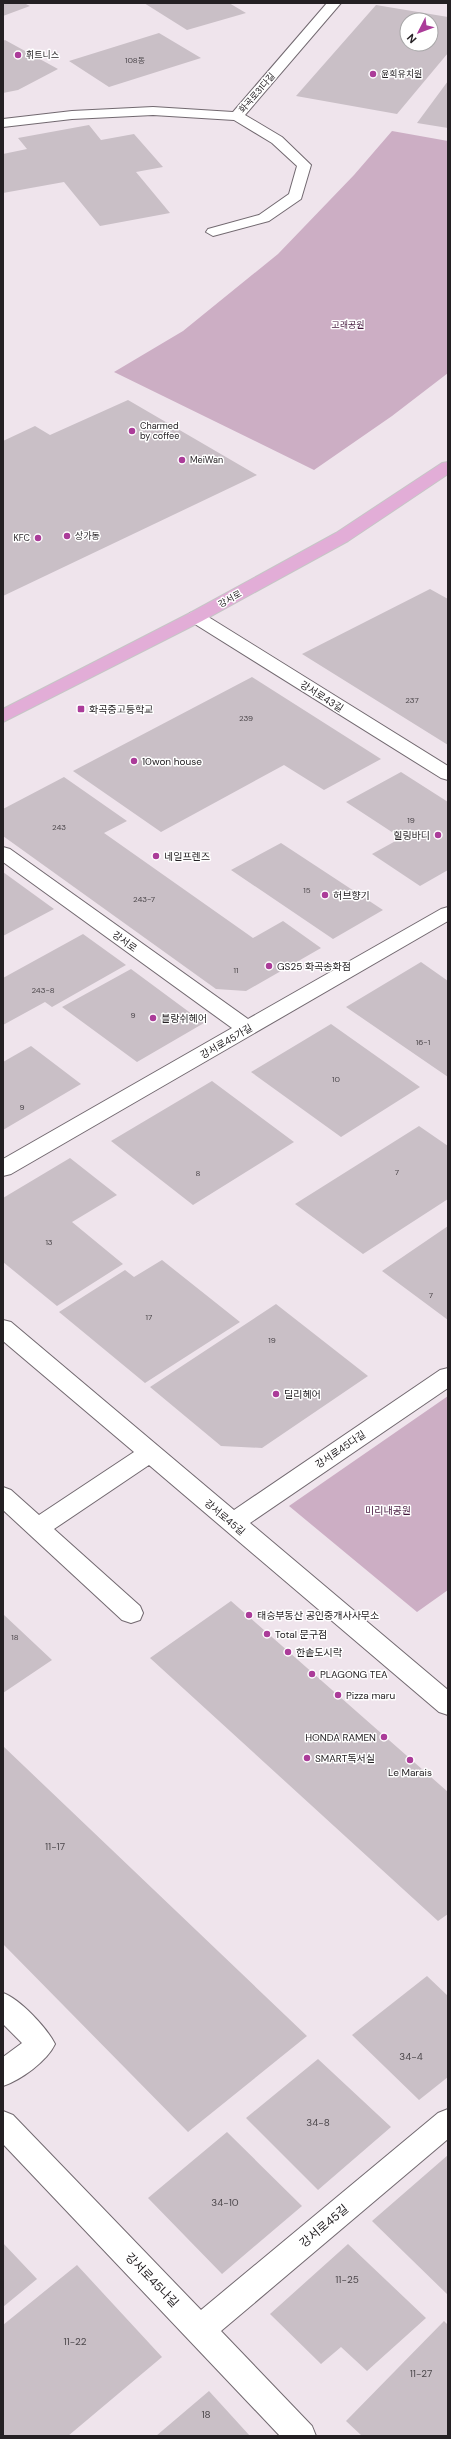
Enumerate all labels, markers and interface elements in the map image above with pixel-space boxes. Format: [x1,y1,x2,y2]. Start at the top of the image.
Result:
north arrow [399,12,439,52]
text: N [404,31,419,46]
place label: 휘트니스 [26,49,59,61]
marker: 휘트니스 [13,50,23,60]
house number: 108동 [125,55,145,65]
place label: 윤희유치원 [381,68,422,80]
marker: 윤희유치원 [368,69,378,79]
street label: 화곡로31다길 [236,70,278,116]
park label: 고래공원 [331,319,365,331]
place label: Charmed by coffee [140,420,179,442]
marker: Charmed by coffee [127,426,137,436]
place label: MeiWan [190,454,223,466]
marker: MeiWan [177,455,187,465]
place label: 상가동 [75,530,100,542]
marker: 상가동 [62,531,72,541]
place label: KFC [13,532,31,544]
marker: KFC [33,533,43,543]
street label: 강서로 [216,588,244,610]
street label: 강서로43길 [298,678,346,715]
house number: 237 [405,695,419,705]
place label: 화곡중고등학교 [89,703,153,716]
marker: 화곡중고등학교 [76,704,86,714]
house number: 239 [239,713,253,723]
place label: 10won house [142,755,202,768]
marker: 10won house [129,756,139,766]
house number: 19 [407,815,415,825]
house number: 243 [52,822,66,832]
place label: 힐링바디 [393,829,430,842]
marker: 힐링바디 [433,830,443,840]
place label: 네일프렌즈 [164,850,210,863]
marker: 네일프렌즈 [151,851,161,861]
house number: 15 [303,885,311,895]
place label: 허브향기 [333,889,370,902]
marker: 허브향기 [320,890,330,900]
house number: 243-7 [133,894,155,904]
street label: 강서로 [110,928,140,955]
place label: GS25 화곡송화점 [277,960,351,973]
marker: GS25 화곡송화점 [264,961,274,971]
house number: 11 [234,965,239,975]
house number: 243-8 [31,985,55,995]
house number: 9 [130,1010,136,1020]
place label: 블랑쉬헤어 [161,1012,207,1025]
marker: 블랑쉬헤어 [148,1013,158,1023]
street label: 강서로45가길 [198,1021,255,1062]
house number: 16-1 [416,1037,430,1047]
house number: 10 [332,1074,341,1084]
house number: 9 [19,1102,25,1112]
house number: 7 [395,1167,399,1177]
house number: 8 [196,1168,201,1178]
house number: 13 [45,1237,53,1247]
house number: 7 [429,1290,433,1300]
house number: 17 [146,1312,152,1322]
house number: 19 [268,1335,276,1345]
place label: 딜리헤어 [284,1388,321,1401]
marker: 딜리헤어 [271,1389,281,1399]
street label: 강서로45다길 [313,1428,368,1471]
street label: 강서로45길 [202,1497,248,1538]
park label: 미리내공원 [365,1504,411,1517]
place label: 태승부동산 공인중개사사무소 [257,1609,379,1622]
marker: 태승부동산 공인중개사사무소 [244,1610,254,1620]
place label: Total 문구점 [275,1628,327,1641]
marker: Total 문구점 [262,1629,272,1639]
house number: 18 [11,1632,19,1642]
place label: 한솥도시락 [296,1646,343,1659]
marker: 한솥도시락 [283,1647,293,1657]
place label: PLAGONG TEA [320,1668,388,1681]
marker: PLAGONG TEA [307,1669,317,1679]
place label: Pizza maru [346,1689,396,1702]
marker: Pizza maru [333,1690,343,1700]
place label: HONDA RAMEN [305,1731,376,1744]
marker: HONDA RAMEN [379,1732,389,1742]
place label: SMART독서실 [315,1752,375,1765]
marker: SMART독서실 [302,1753,312,1763]
marker: Le Marais [405,1755,415,1765]
place label: Le Marais [388,1766,432,1779]
house number: 11-17 [45,1840,65,1853]
house number: 34-4 [399,2050,423,2063]
house number: 34-8 [306,2116,330,2129]
house number: 34-10 [211,2196,239,2209]
street label: 강서로45길 [296,2201,352,2251]
street label: 강서로45나길 [122,2249,182,2311]
house number: 11-25 [335,2273,359,2286]
house number: 11-22 [63,2335,87,2348]
house number: 11-27 [410,2367,432,2380]
house number: 18 [201,2408,211,2421]

